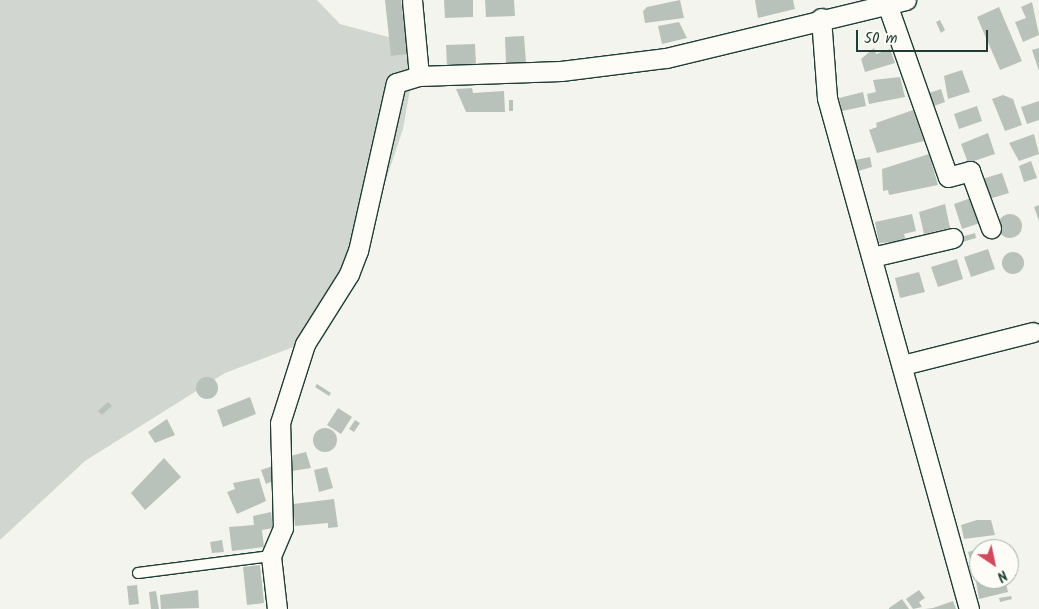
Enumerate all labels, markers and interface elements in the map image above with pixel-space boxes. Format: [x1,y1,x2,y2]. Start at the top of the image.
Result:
scale bar [859,20,992,52]
text: 50 m [864,27,898,51]
north arrow [969,539,1019,589]
text: N [992,564,1012,587]

